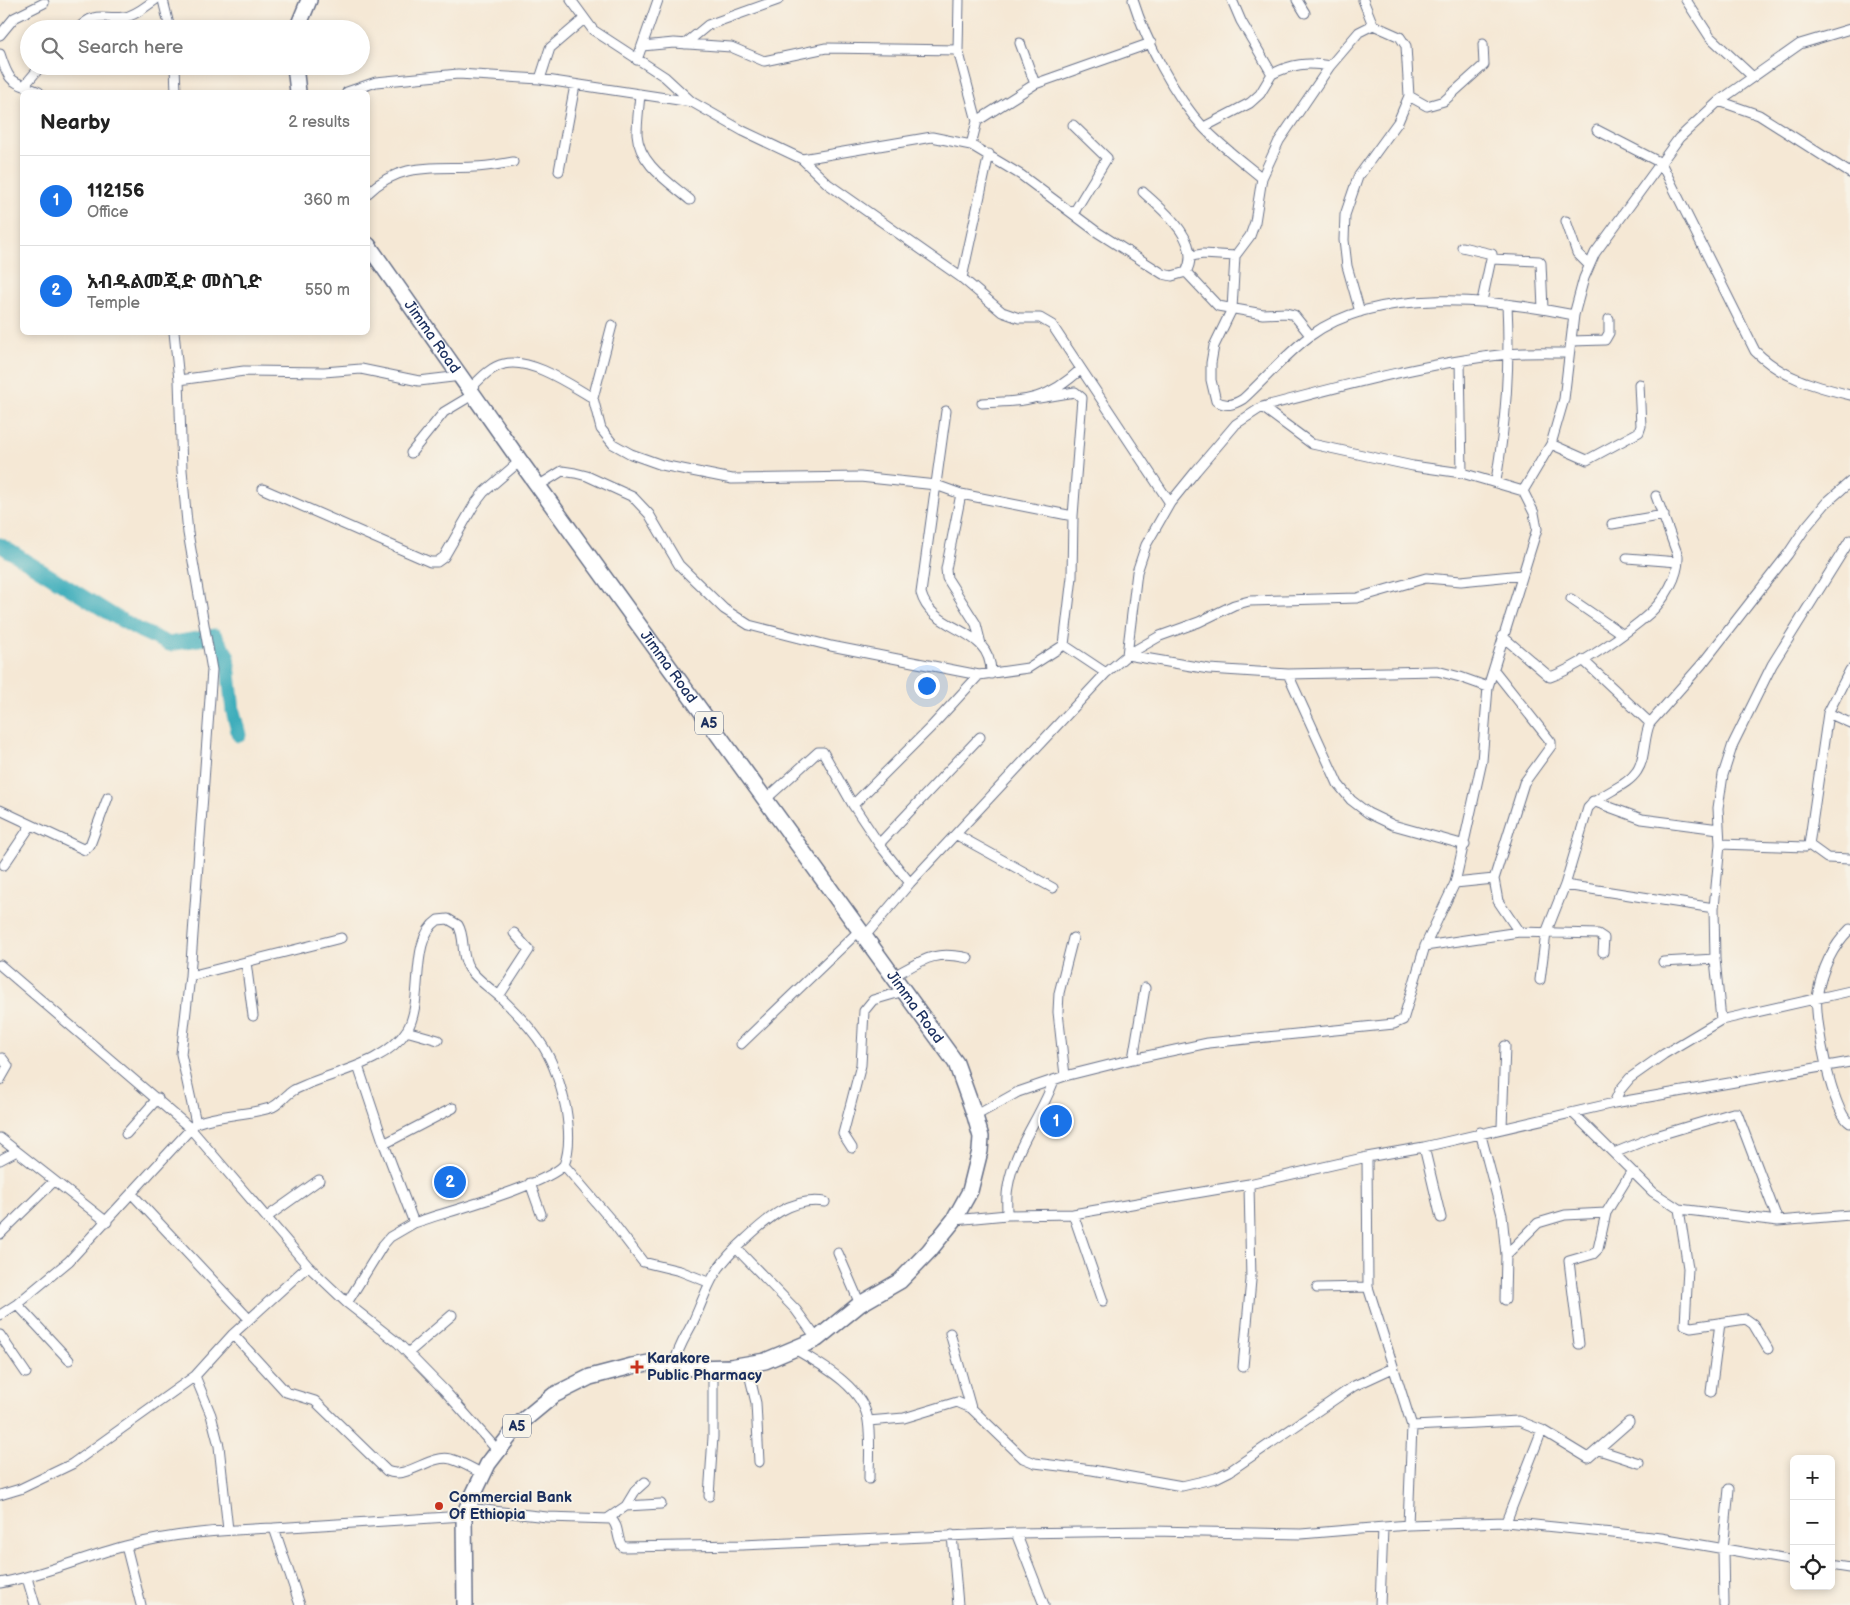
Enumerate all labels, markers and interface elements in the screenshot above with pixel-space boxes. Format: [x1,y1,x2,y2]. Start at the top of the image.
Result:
search box [20,20,370,75]
icon: search [38,34,66,62]
text: Search here [78,36,183,59]
text: Nearby [40,110,110,135]
text: 2 results [288,113,350,132]
text: 112156 [87,180,144,203]
text: 1 [53,191,59,210]
text: 360 m [303,191,350,210]
text: Office [87,203,129,222]
text: አብዱልመጂድ መስጊድ [87,271,262,294]
text: 2 [51,281,61,300]
text: 550 m [305,281,350,300]
text: Temple [87,294,140,313]
street label: Jimma Road [400,296,465,377]
street label: Jimma Road [636,626,702,707]
your location [914,673,940,699]
road number: A5 [695,711,723,734]
street label: Jimma Road [883,967,948,1047]
pin: 1 [1040,1102,1072,1140]
pin: 2 [434,1163,466,1201]
place label: Karakore Public Pharmacy [647,1349,762,1385]
marker: Karakore Public Pharmacy [631,1361,643,1373]
road number: A5 [503,1414,531,1438]
map controls [1790,1455,1835,1590]
button: + [1790,1455,1835,1500]
place label: Commercial Bank Of Ethiopia [449,1488,572,1524]
marker: Commercial Bank Of Ethiopia [433,1500,445,1512]
button: − [1790,1500,1835,1545]
button: locate [1790,1545,1835,1590]

